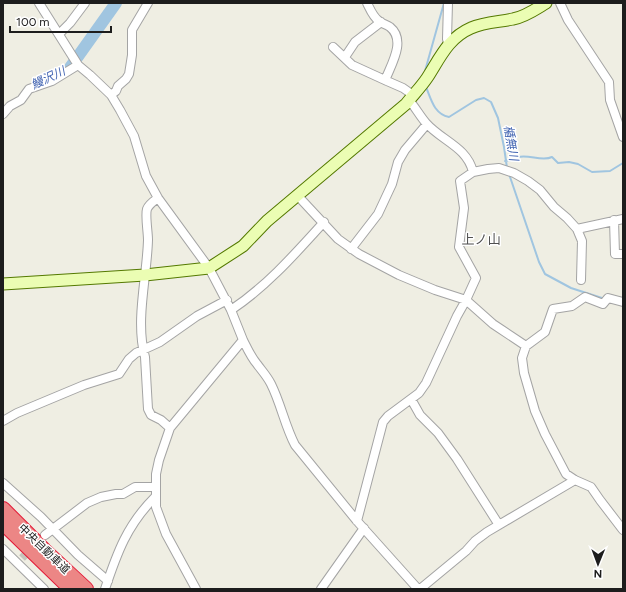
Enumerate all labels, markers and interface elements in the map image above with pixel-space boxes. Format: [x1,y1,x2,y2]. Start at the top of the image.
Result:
scale bar [10,8,111,34]
text: 100 m [16,15,50,29]
water label: 鰻沢川 [29,63,69,92]
water label: 楯無川 [501,124,521,164]
district label: 上ノ山 [461,232,501,247]
street label: 中央自動車道 [16,521,72,577]
north arrow [578,544,618,584]
text: N [593,567,602,580]

